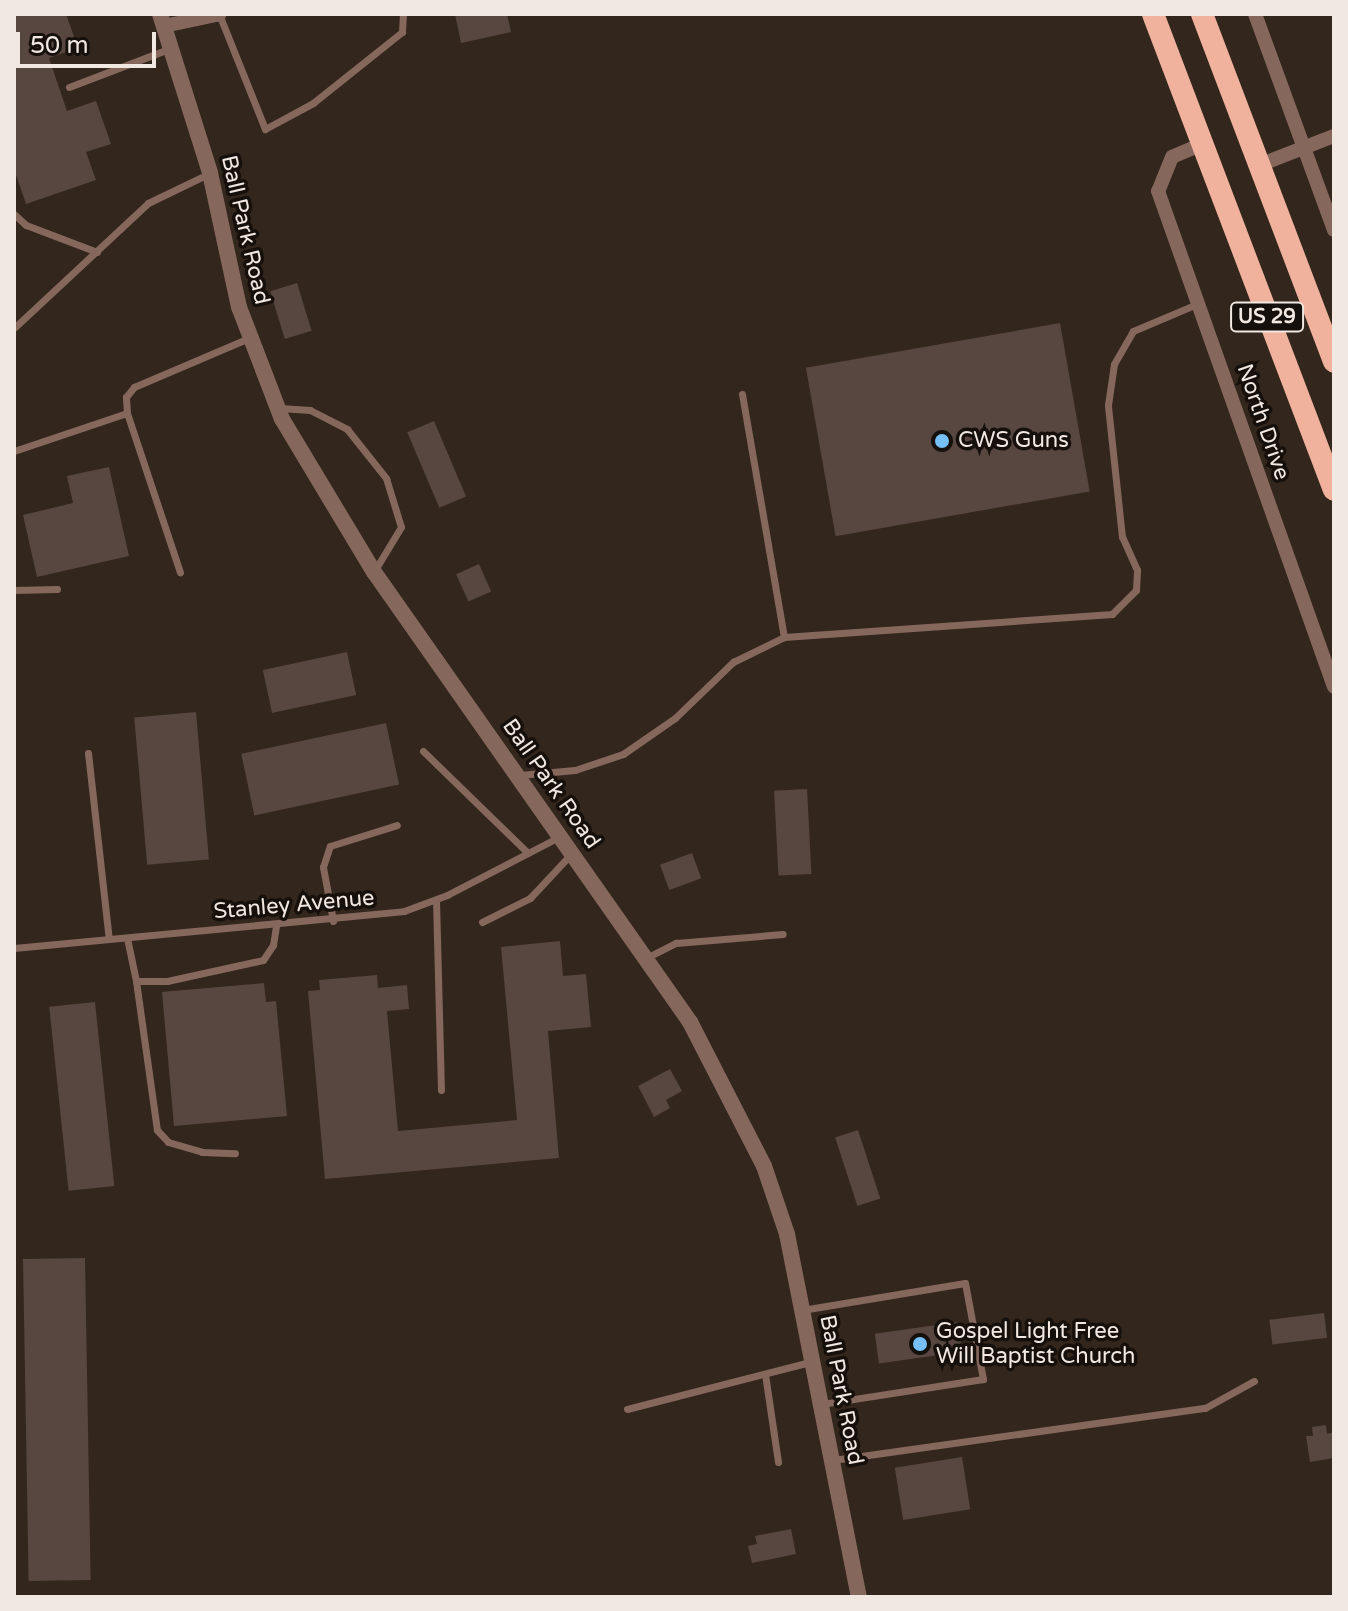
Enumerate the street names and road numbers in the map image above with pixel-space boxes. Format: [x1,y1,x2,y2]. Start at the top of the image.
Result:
street label: Ball Park Road [215,153,275,307]
road number: US 29 [1229,301,1305,333]
street label: North Drive [1231,361,1295,483]
street label: Ball Park Road [497,714,605,854]
street label: Stanley Avenue [212,885,376,925]
street label: Ball Park Road [814,1313,868,1467]

